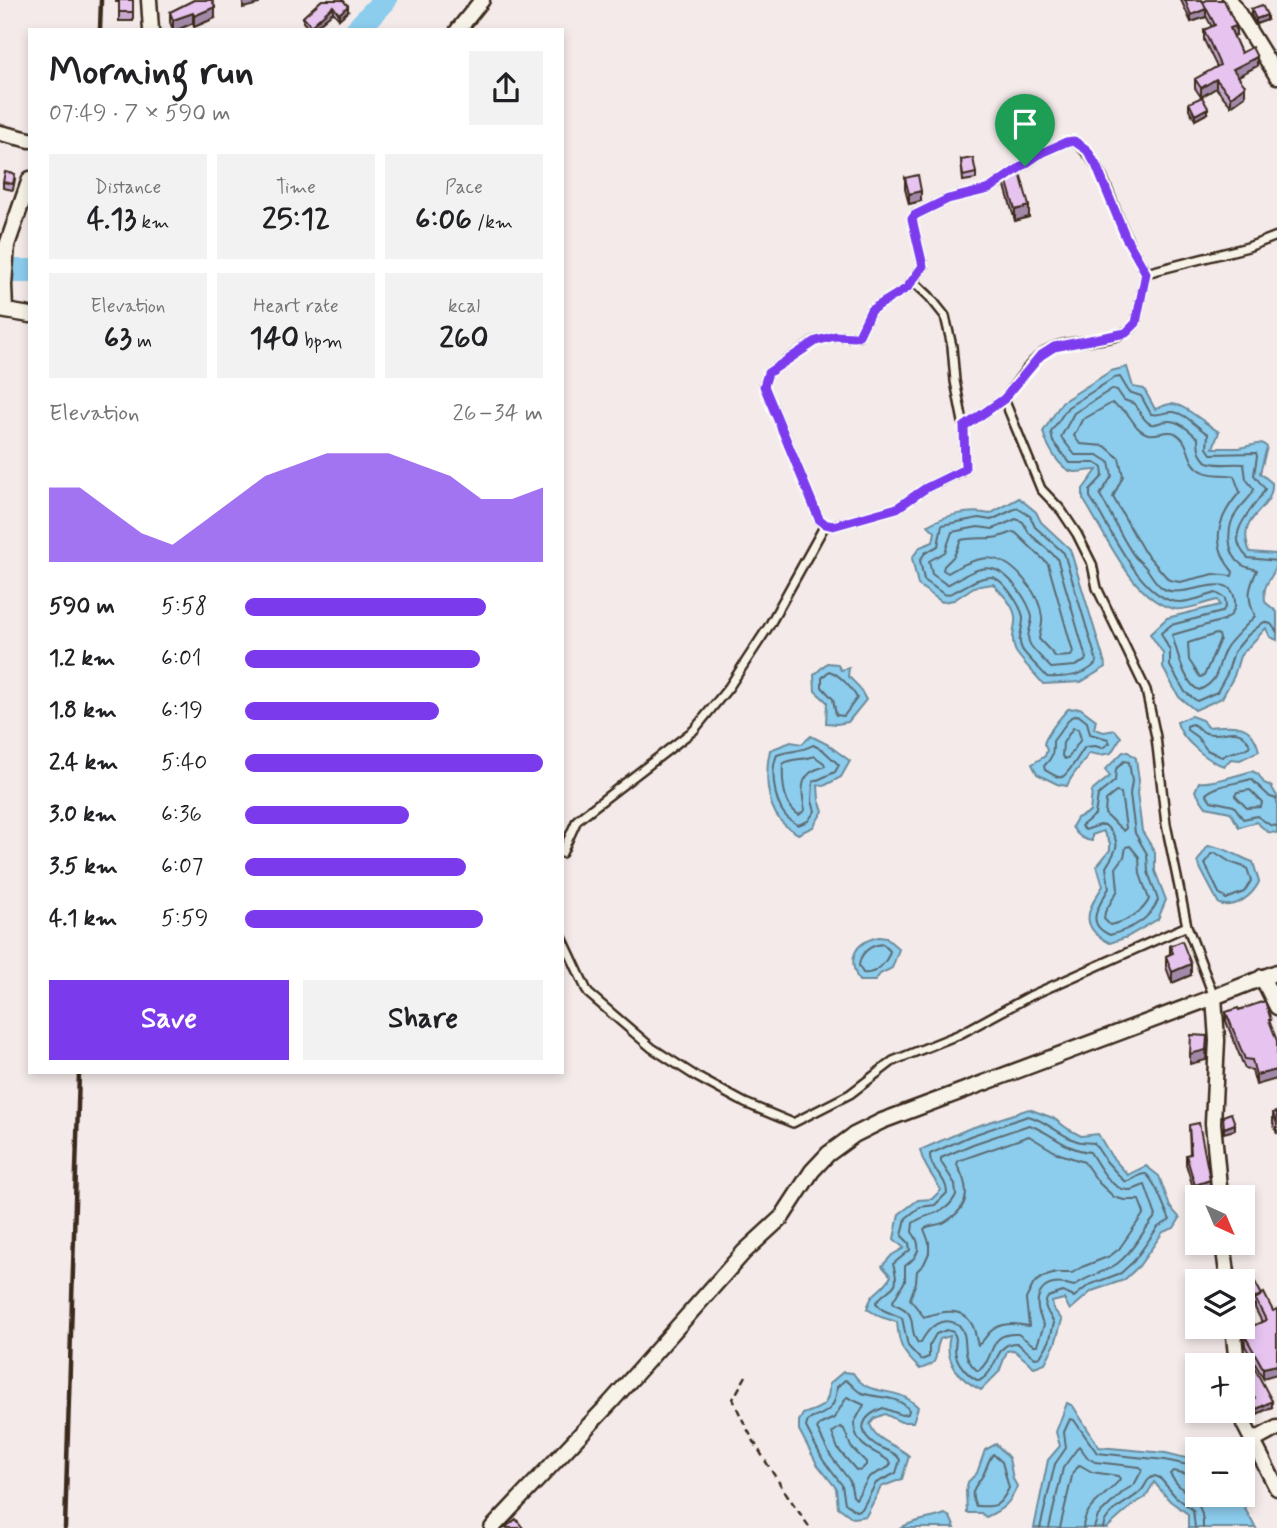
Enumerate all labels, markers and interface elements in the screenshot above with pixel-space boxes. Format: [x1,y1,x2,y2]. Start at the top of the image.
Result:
text: Morning run [49,48,254,97]
button: share [469,51,543,125]
pin [995,94,1055,166]
text: 07:49 · 7 × 590 m [49,99,231,129]
icon: arrive [1006,105,1044,143]
text: Distance [95,175,161,200]
text: Time [276,175,316,200]
text: Pace [445,175,483,200]
text: 4.13 [87,200,136,239]
text: 25:12 [262,200,330,239]
text: 6:06 [415,200,472,239]
text: km [136,210,169,235]
text: /km [472,210,513,235]
text: Elevation [91,294,165,319]
text: Heart rate [253,294,339,319]
text: kcal [448,294,480,319]
text: 63 [104,319,132,358]
text: 140 [249,319,299,358]
text: 260 [439,319,489,358]
text: m [132,329,152,354]
text: bpm [299,329,343,354]
text: Elevation [49,399,140,429]
text: 26–34 m [452,399,543,429]
text: 590 m [49,592,115,622]
text: 5:58 [161,592,207,622]
text: 1.2 km [49,644,115,674]
text: 6:01 [161,644,202,674]
text: 1.8 km [49,696,117,726]
text: 6:19 [161,696,203,726]
text: 2.4 km [49,748,118,778]
text: 5:40 [161,748,207,778]
text: 3.0 km [49,800,117,830]
text: 6:36 [161,800,202,830]
text: 3.5 km [49,852,118,882]
text: 6:07 [161,852,203,882]
text: 4.1 km [49,904,117,934]
text: 5:59 [161,904,208,934]
button: Save [49,980,289,1060]
button: Share [303,980,543,1060]
north arrow [1185,1185,1255,1255]
map controls [1185,1185,1255,1507]
button: layers [1185,1269,1255,1339]
button: + [1185,1353,1255,1423]
button: − [1185,1437,1255,1507]

